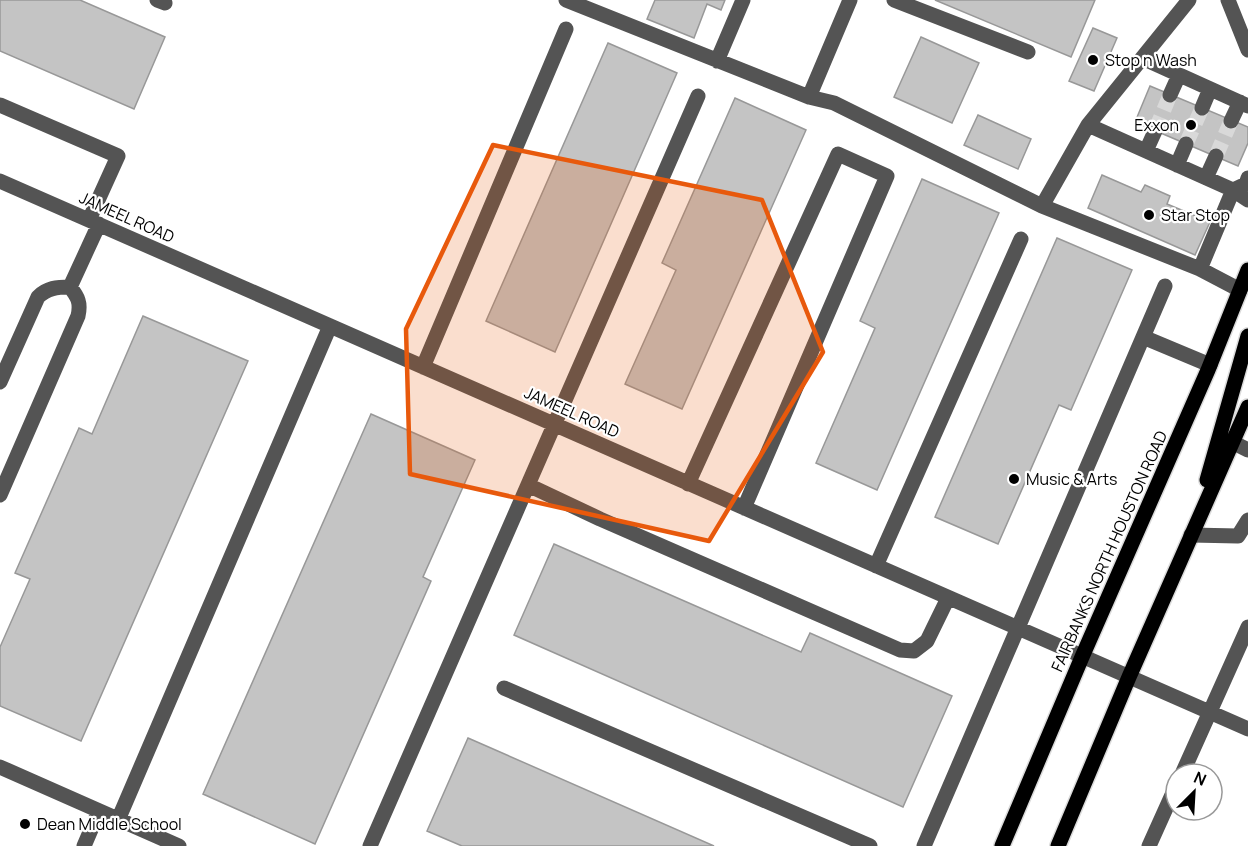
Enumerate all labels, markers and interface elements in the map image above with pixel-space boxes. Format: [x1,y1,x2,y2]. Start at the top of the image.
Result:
place label: Stop n Wash [1105,49,1197,71]
marker: Stop n Wash [1086,53,1100,67]
place label: Exxon [1134,114,1179,136]
marker: Exxon [1184,118,1198,132]
street label: JAMEEL ROAD [76,186,178,248]
place label: Star Stop [1161,204,1230,226]
marker: Star Stop [1142,208,1156,222]
street label: JAMEEL ROAD [521,381,623,443]
street label: FAIRBANKS NORTH HOUSTON ROAD [1046,427,1172,675]
place label: Music & Arts [1026,468,1117,490]
marker: Music & Arts [1007,472,1021,486]
north arrow [1164,762,1224,822]
text: N [1190,766,1210,791]
place label: Dean Middle School [37,813,182,835]
marker: Dean Middle School [18,817,32,831]

